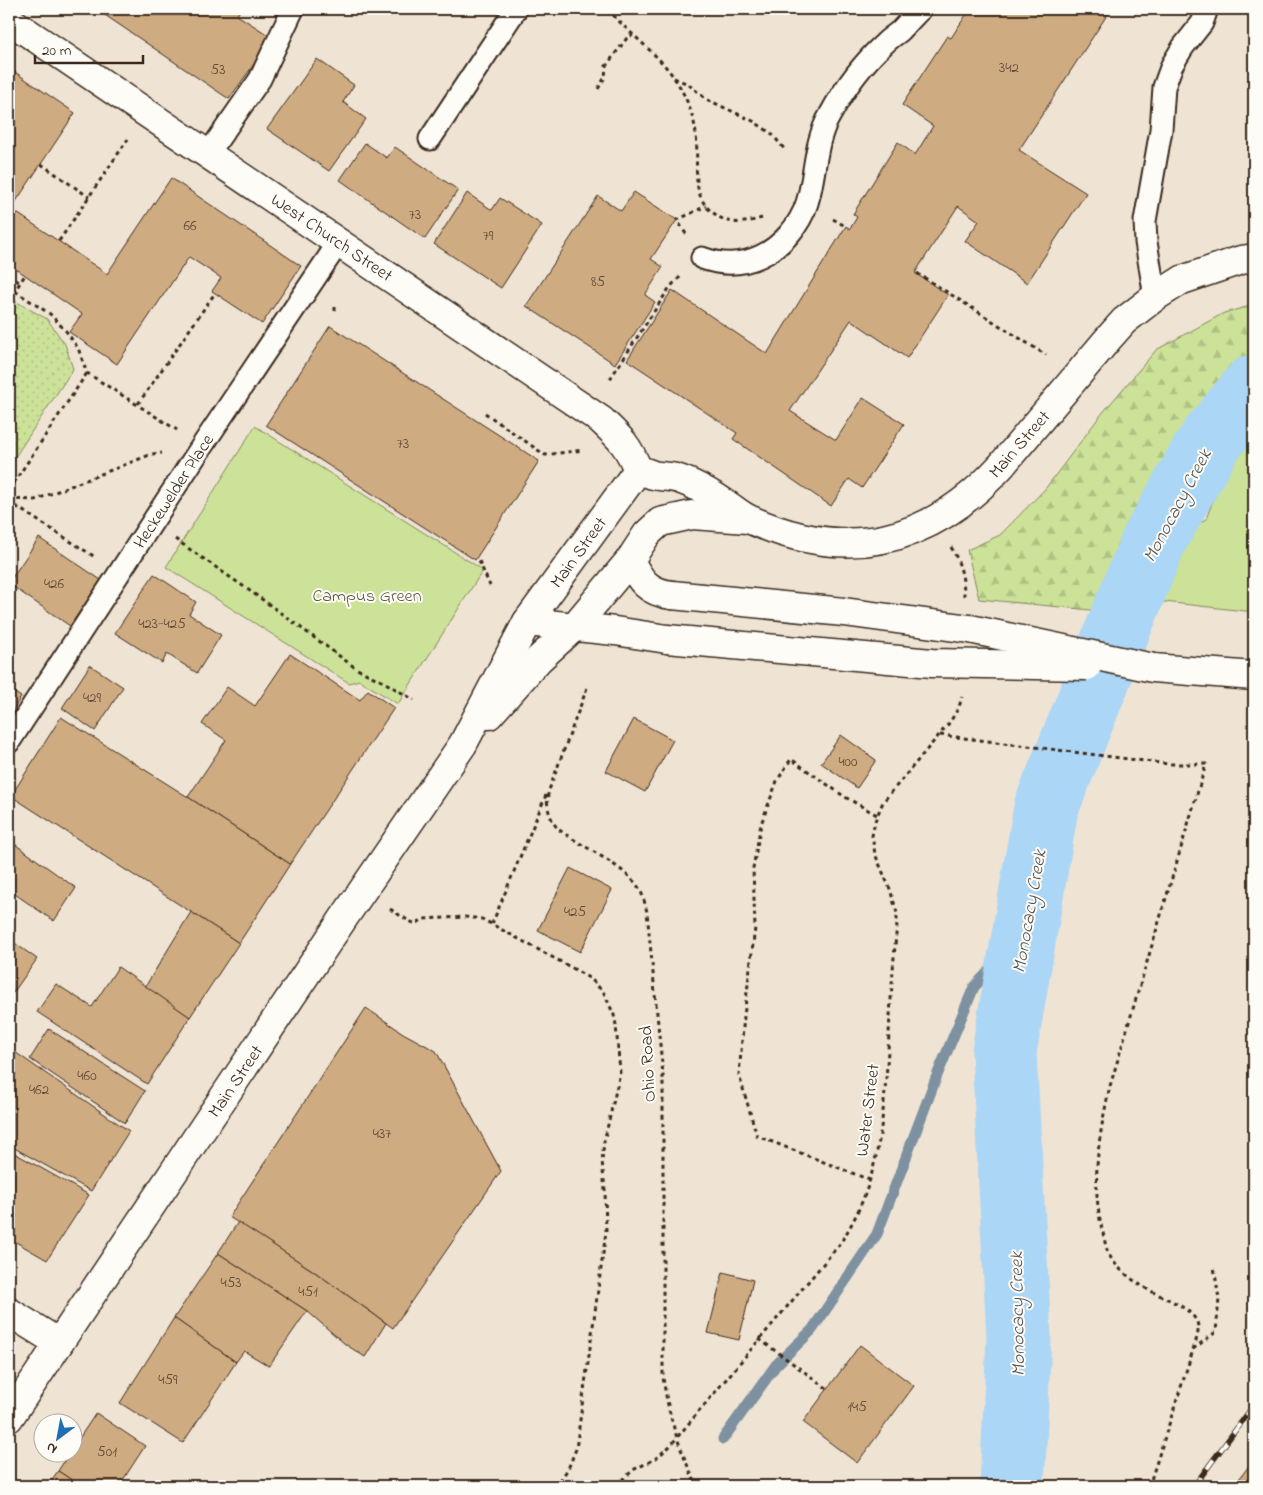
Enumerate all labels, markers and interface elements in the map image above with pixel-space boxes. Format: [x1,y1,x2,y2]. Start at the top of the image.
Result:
scale bar [35,32,142,64]
text: 20 m [42,40,72,62]
house number: 342 [999,57,1019,79]
house number: 53 [211,59,225,81]
street label: West Church Street [265,188,397,289]
house number: 73 [409,204,421,226]
house number: 66 [183,215,197,237]
house number: 79 [483,225,494,247]
house number: 85 [591,271,606,293]
street label: Main Street [984,406,1057,485]
street label: Heckewelder Place [128,429,222,554]
house number: 73 [397,433,409,455]
water label: Monocacy Creek [1137,444,1220,568]
street label: Main Street [545,512,614,594]
house number: 426 [44,573,65,595]
park label: Campus Green [312,584,422,610]
house number: 423-425 [138,613,186,635]
house number: 429 [83,687,102,709]
house number: 400 [838,751,858,773]
water label: Monocacy Creek [1006,847,1055,975]
house number: 425 [564,901,587,923]
street label: Ohio Road [634,1025,664,1103]
street label: Main Street [203,1041,271,1124]
street label: Water Street [850,1062,888,1158]
house number: 460 [77,1065,97,1087]
house number: 462 [29,1079,50,1101]
house number: 437 [373,1123,391,1145]
water label: Monocacy Creek [1004,1251,1033,1377]
house number: 453 [221,1272,241,1294]
house number: 451 [298,1281,318,1303]
house number: 459 [158,1369,178,1391]
house number: 145 [847,1396,867,1418]
north arrow [32,1412,82,1462]
text: N [42,1436,61,1459]
house number: 501 [97,1441,117,1463]

